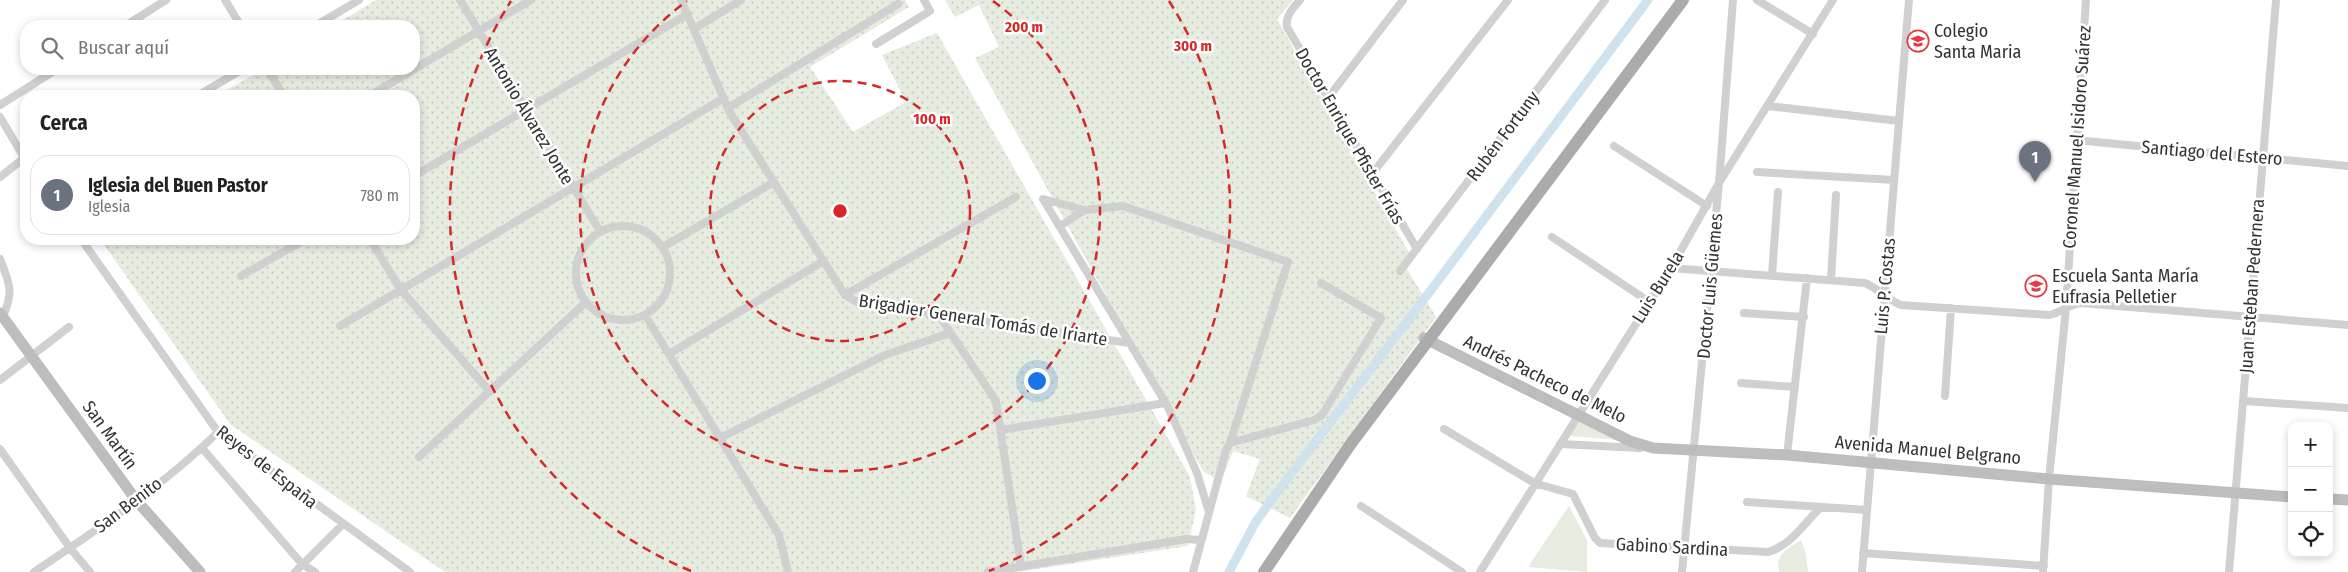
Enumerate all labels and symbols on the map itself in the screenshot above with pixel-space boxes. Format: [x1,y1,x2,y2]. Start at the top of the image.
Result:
text: 200 m [1004,18,1043,36]
place label: Colegio Santa Maria [1934,20,2021,63]
street label: Coronel Manuel Isidoro Suárez [2058,25,2096,249]
school or university icon: Colegio Santa Maria [1906,29,1930,53]
text: 300 m [1173,37,1212,55]
street label: Antonio Álvarez Jonte [479,43,580,189]
street label: Doctor Enrique Pfister Frías [1290,44,1410,228]
street label: Rubén Fortuny [1462,87,1544,185]
text: 100 m [913,110,951,128]
street label: Santiago del Estero [2141,136,2283,170]
pin: 1 [2019,141,2051,182]
street label: Juan Esteban Pedernera [2235,198,2269,374]
centre of rings [831,202,849,220]
street label: Doctor Luis Güemes [1693,212,1727,360]
street label: Luis P. Costas [1870,236,1900,335]
street label: Luis Burela [1627,247,1689,327]
place label: Escuela Santa María Eufrasia Pelletier [2052,265,2199,308]
school or university icon: Escuela Santa María Eufrasia Pelletier [2024,274,2048,298]
street label: Brigadier General Tomás de Iriarte [857,289,1109,351]
street label: Andrés Pacheco de Melo [1460,330,1630,428]
your location [1024,368,1050,394]
street label: San Martín [78,396,142,474]
street label: Reyes de España [212,421,322,513]
street label: Avenida Manuel Belgrano [1834,431,2022,469]
street label: San Benito [90,472,166,538]
street label: Gabino Sardina [1615,533,1729,561]

